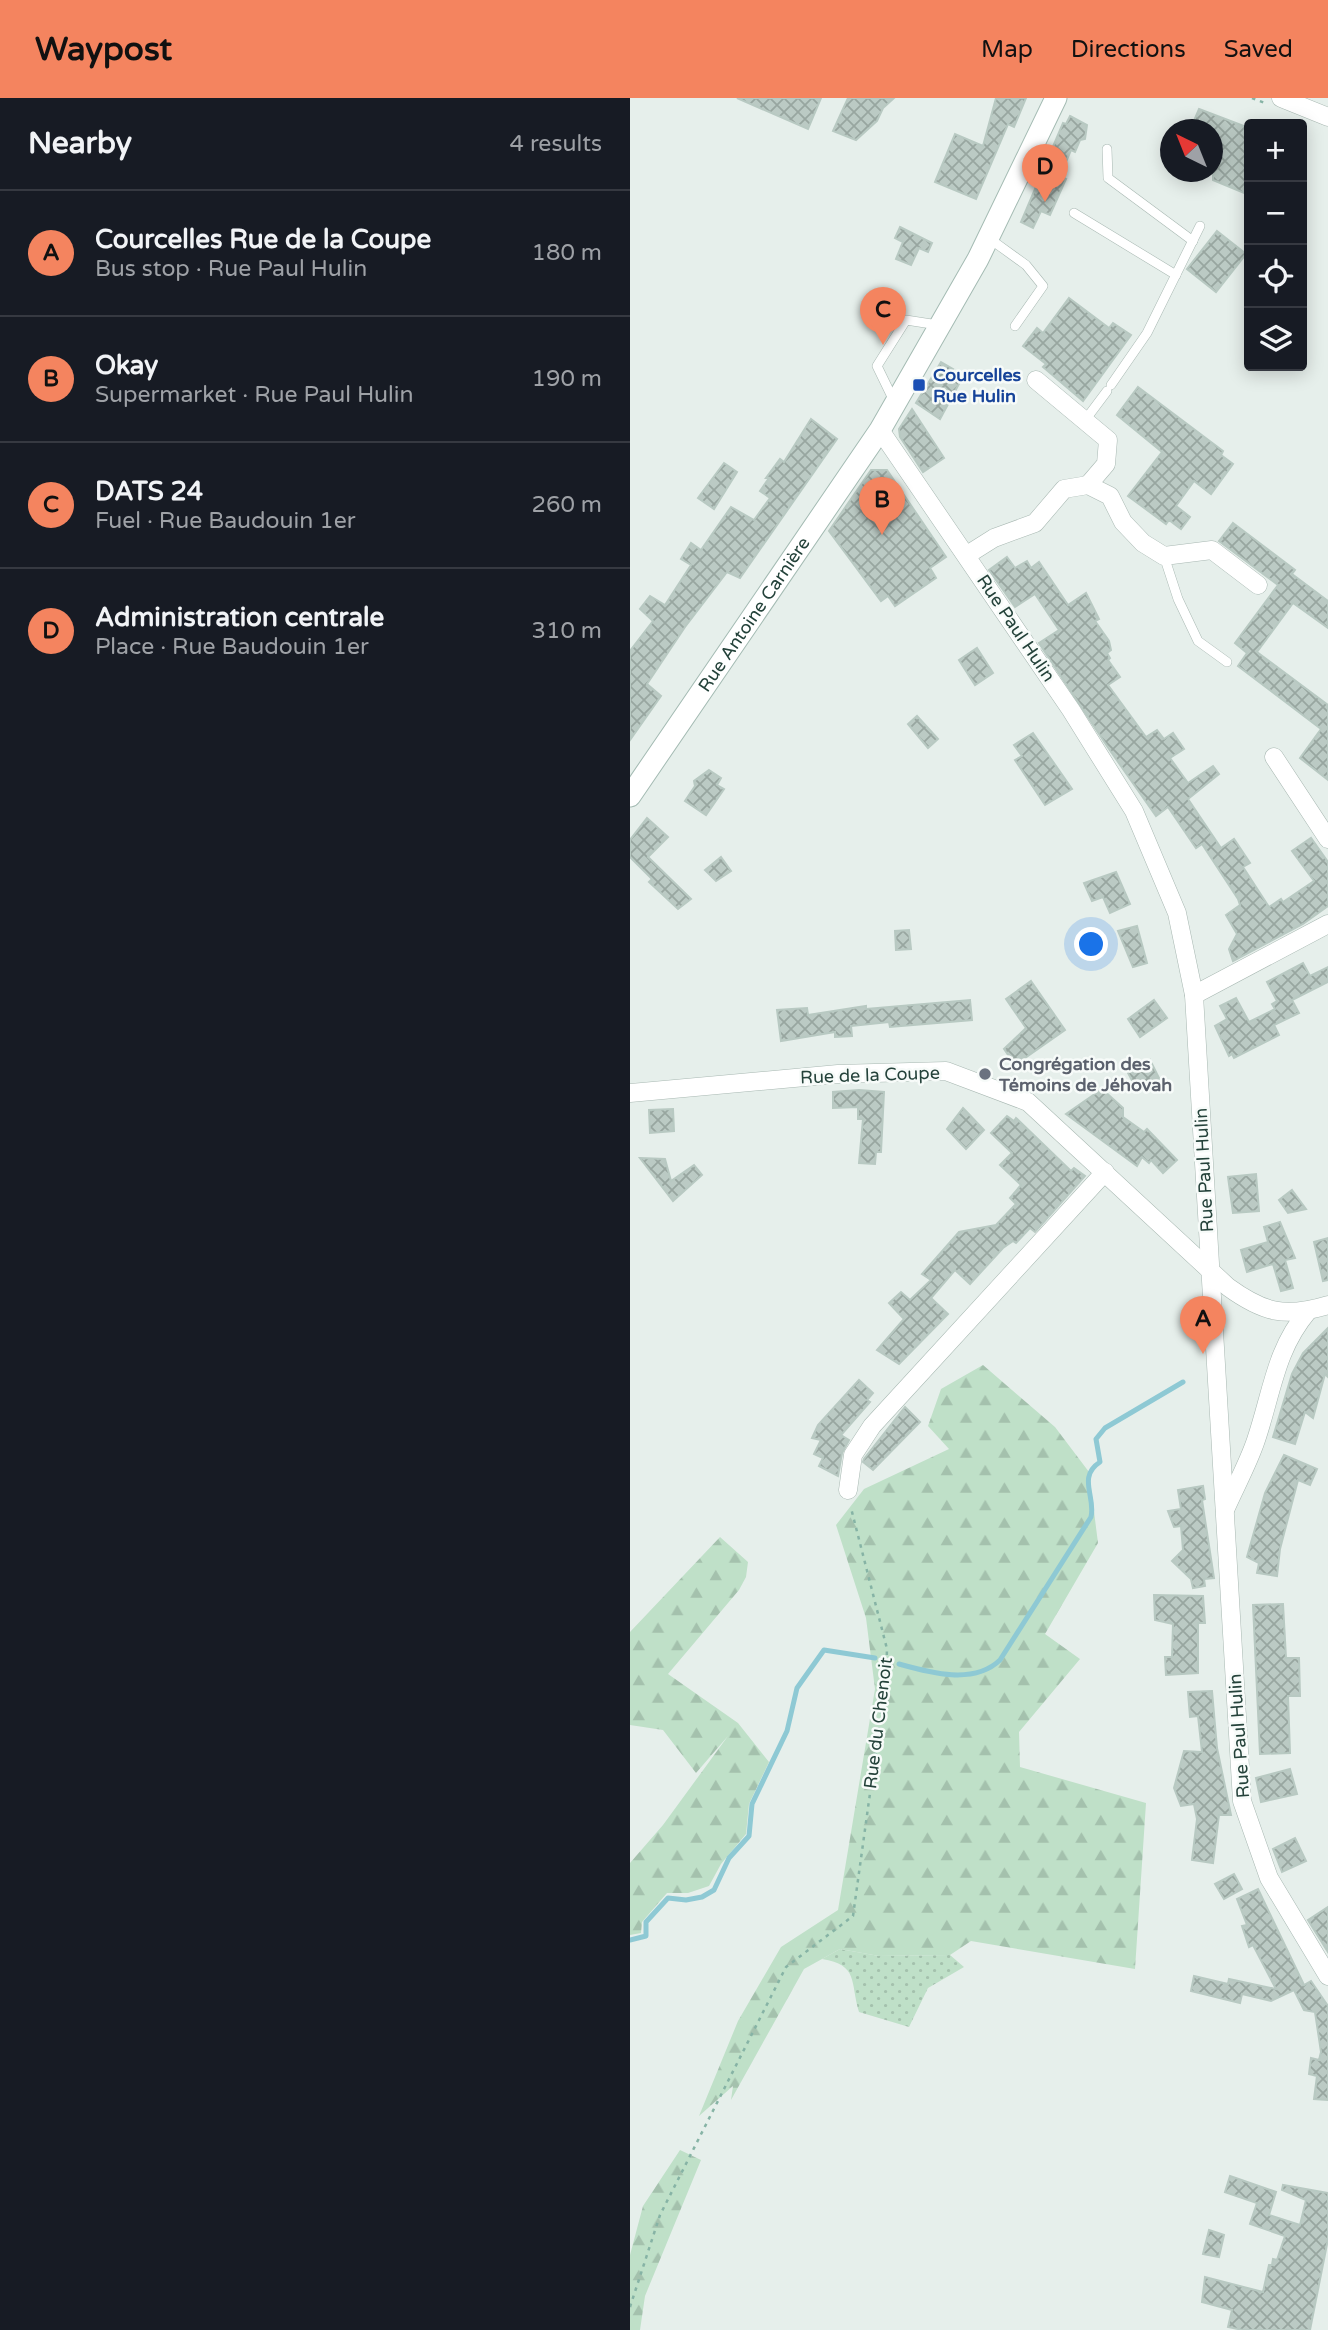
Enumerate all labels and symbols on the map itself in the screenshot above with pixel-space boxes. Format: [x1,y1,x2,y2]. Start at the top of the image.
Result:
north arrow [1160,119,1223,182]
pin: D [1022,144,1068,202]
pin: C [860,287,906,345]
place label: Courcelles Rue Hulin [933,364,1022,407]
marker: Courcelles Rue Hulin [911,377,927,393]
pin: B [859,477,905,535]
street label: Rue Antoine Carnière [693,533,815,696]
street label: Rue Paul Hulin [972,570,1060,686]
your location [1074,927,1108,961]
place label: Congrégation des Témoins de Jéhovah [998,1053,1172,1096]
street label: Rue de la Coupe [800,1062,940,1088]
marker: Congrégation des Témoins de Jéhovah [977,1066,993,1082]
street label: Rue Paul Hulin [1190,1107,1218,1233]
pin: A [1180,1296,1226,1354]
street label: Rue du Chenoit [859,1656,897,1790]
street label: Rue Paul Hulin [1224,1673,1254,1799]

